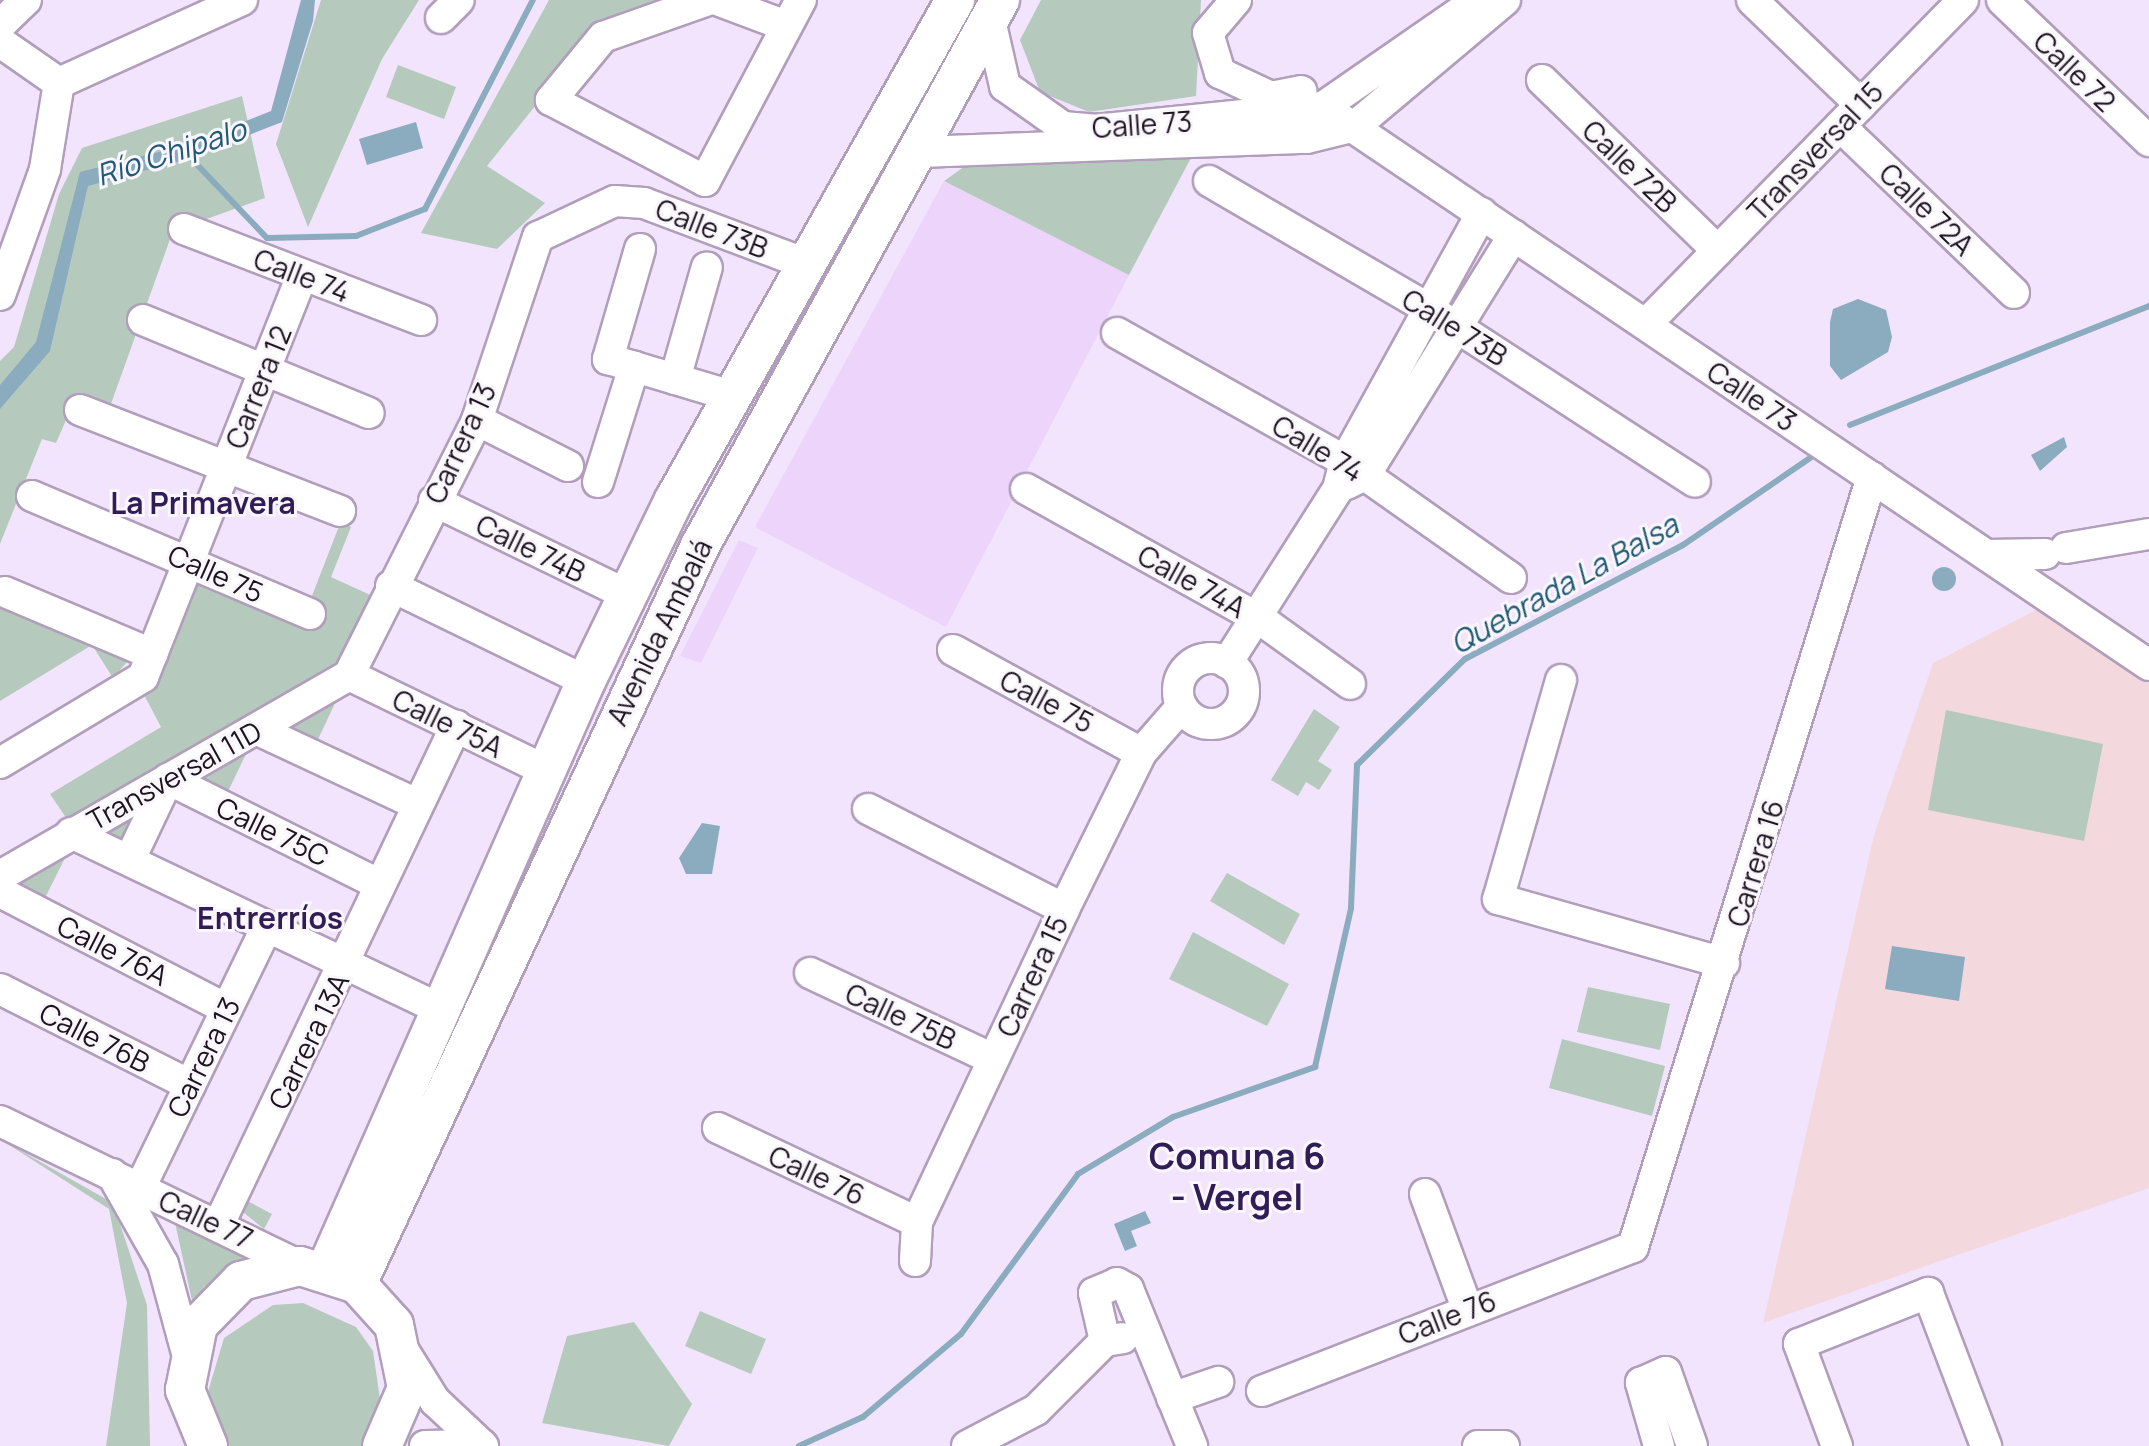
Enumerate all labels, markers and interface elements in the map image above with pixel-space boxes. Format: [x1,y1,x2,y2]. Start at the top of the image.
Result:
street label: Calle 72 [2027,24,2123,118]
street label: Transversal 15 [1740,75,1890,227]
street label: Calle 73 [1091,104,1193,144]
water label: Río Chipalo [92,111,250,193]
street label: Calle 72B [1576,113,1684,219]
street label: Calle 72A [1873,156,1981,262]
street label: Calle 73B [651,191,773,265]
street label: Calle 74 [249,241,355,309]
street label: Calle 73B [1396,282,1514,372]
street label: Carrera 12 [218,321,298,453]
street label: Calle 73 [1701,354,1803,438]
street label: Carrera 13 [418,377,502,509]
street label: Calle 74 [1266,408,1370,488]
district label: La Primavera [110,485,296,521]
street label: Calle 74B [471,507,591,589]
water label: Quebrada La Balsa [1444,507,1684,661]
street label: Avenida Ambalá [599,533,719,731]
street label: Calle 75 [163,537,269,609]
street label: Calle 74A [1132,538,1252,624]
street label: Calle 75 [995,662,1099,740]
street label: Calle 75A [387,682,509,764]
street label: Transversal 11D [81,713,267,837]
street label: Calle 75C [211,789,335,873]
street label: Carrera 16 [1720,796,1790,930]
district label: Entrerríos [197,900,343,936]
street label: Calle 76A [52,908,174,992]
street label: Carrera 15 [989,910,1075,1042]
street label: Carrera 13A [261,968,355,1114]
street label: Calle 75B [840,976,962,1056]
street label: Carrera 13 [160,992,246,1122]
street label: Calle 76B [34,995,156,1079]
district label: Comuna 6 - Vergel [1149,1133,1325,1218]
street label: Calle 76 [764,1138,870,1212]
street label: Calle 77 [154,1183,258,1255]
street label: Calle 76 [1393,1283,1501,1351]

